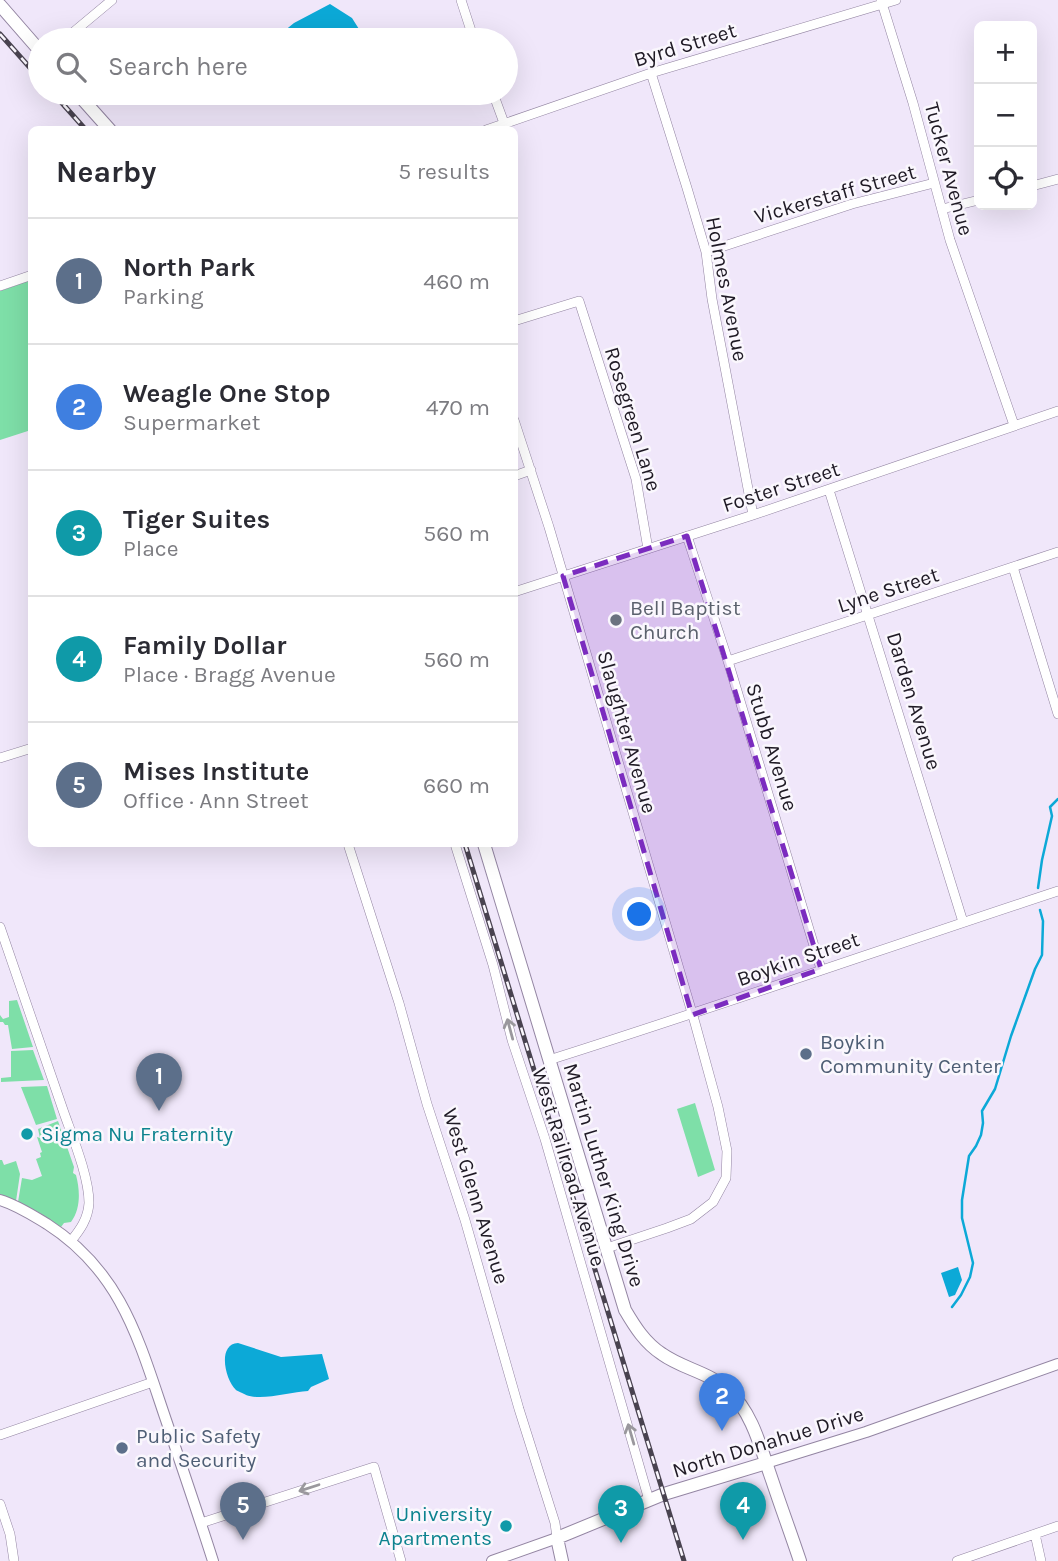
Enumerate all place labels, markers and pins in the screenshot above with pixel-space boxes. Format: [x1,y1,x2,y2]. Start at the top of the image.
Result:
place label: Bell Baptist Church [630,596,741,644]
marker: Bell Baptist Church [608,612,624,628]
place label: Boykin Community Center [820,1030,1001,1078]
marker: Boykin Community Center [798,1046,814,1062]
pin: 1 [136,1053,182,1111]
place label: Sigma Nu Fraternity [41,1122,233,1146]
marker: Sigma Nu Fraternity [19,1126,35,1142]
pin: 2 [699,1373,745,1431]
place label: Public Safety and Security [136,1424,261,1472]
marker: Public Safety and Security [114,1440,130,1456]
pin: 5 [220,1482,266,1540]
pin: 4 [720,1482,766,1540]
pin: 3 [598,1485,644,1543]
place label: University Apartments [379,1502,492,1550]
marker: University Apartments [498,1518,514,1534]

